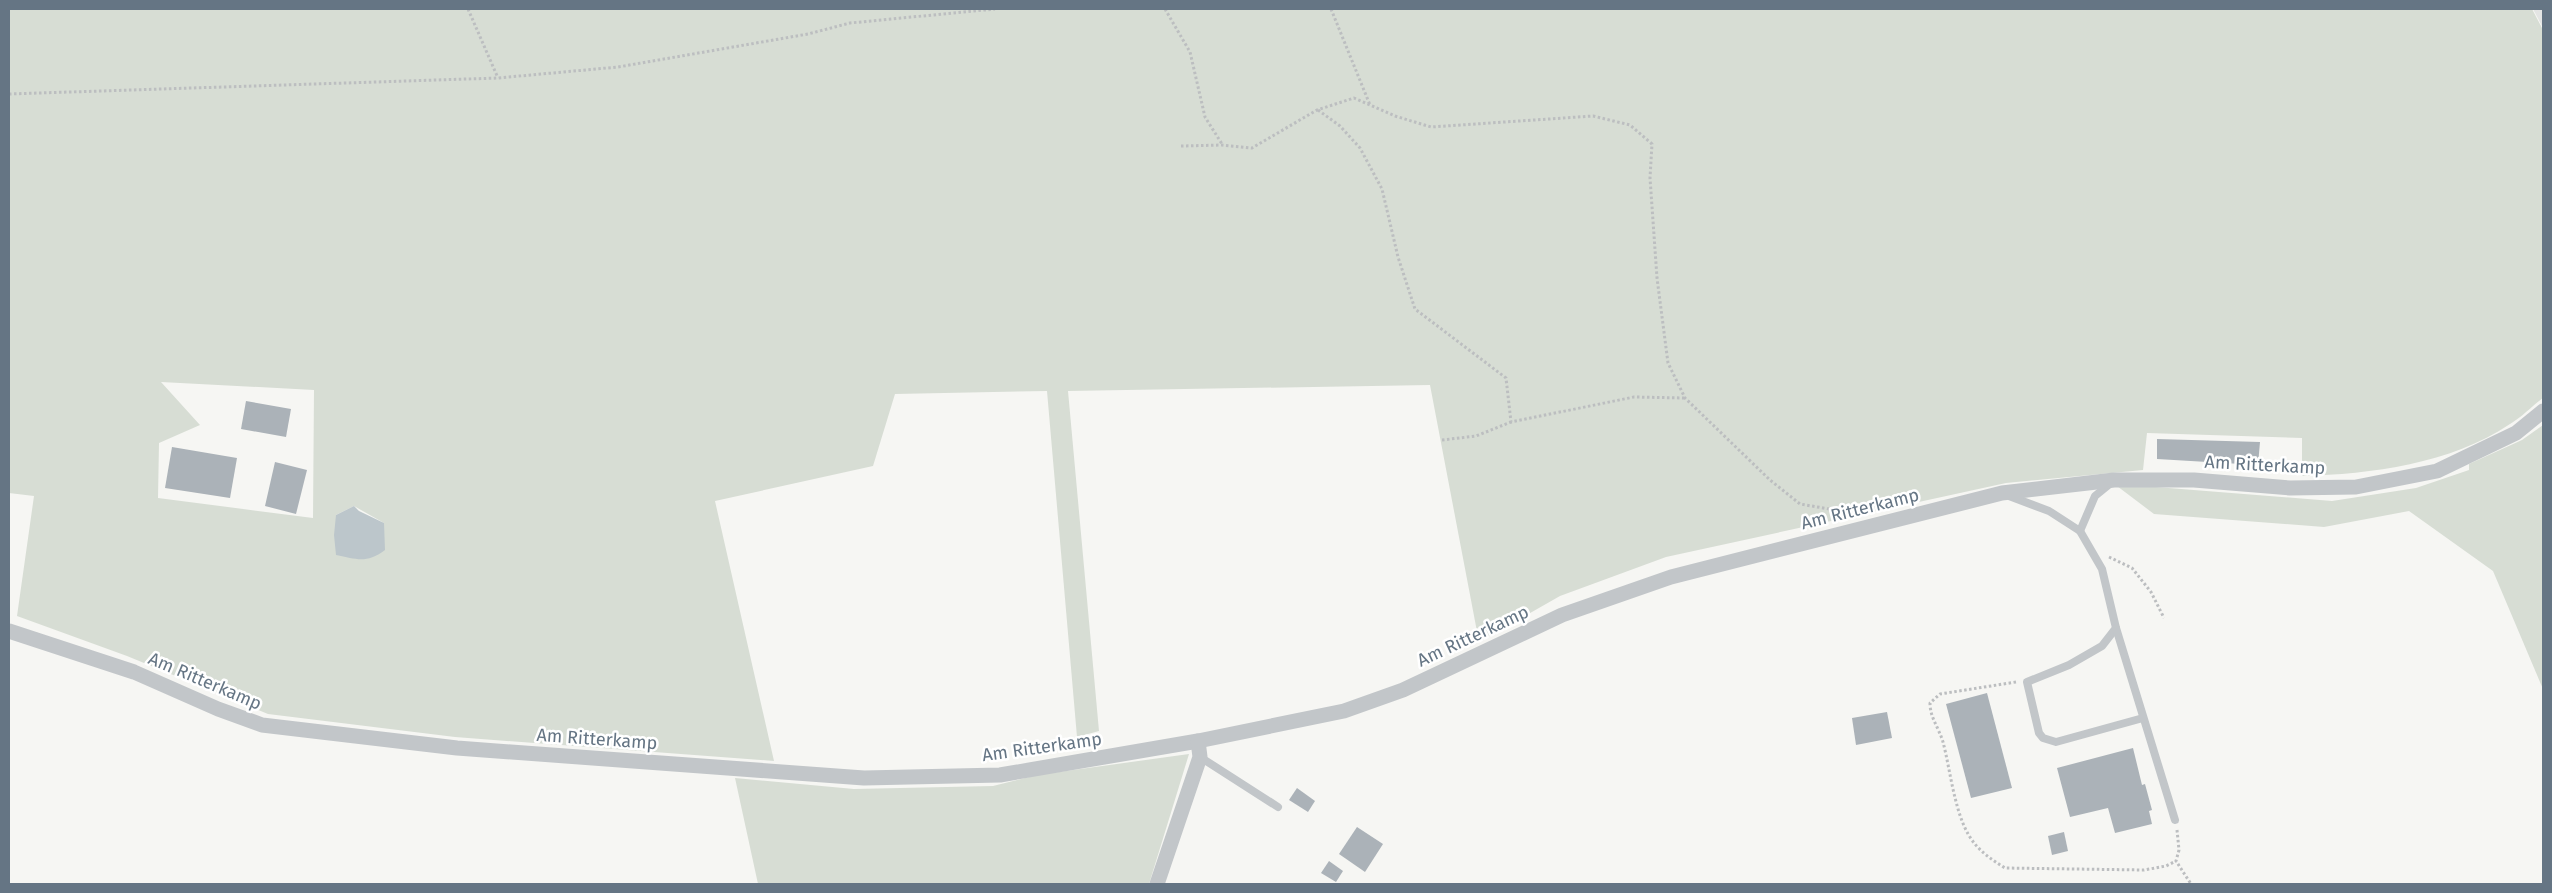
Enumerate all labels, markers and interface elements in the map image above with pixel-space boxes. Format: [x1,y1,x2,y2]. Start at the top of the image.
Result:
street label: Am Ritterkamp [2204,451,2326,479]
street label: Am Ritterkamp [1799,484,1921,534]
street label: Am Ritterkamp [1414,600,1532,672]
street label: Am Ritterkamp [145,647,265,715]
street label: Am Ritterkamp [536,724,658,754]
street label: Am Ritterkamp [981,728,1103,766]

